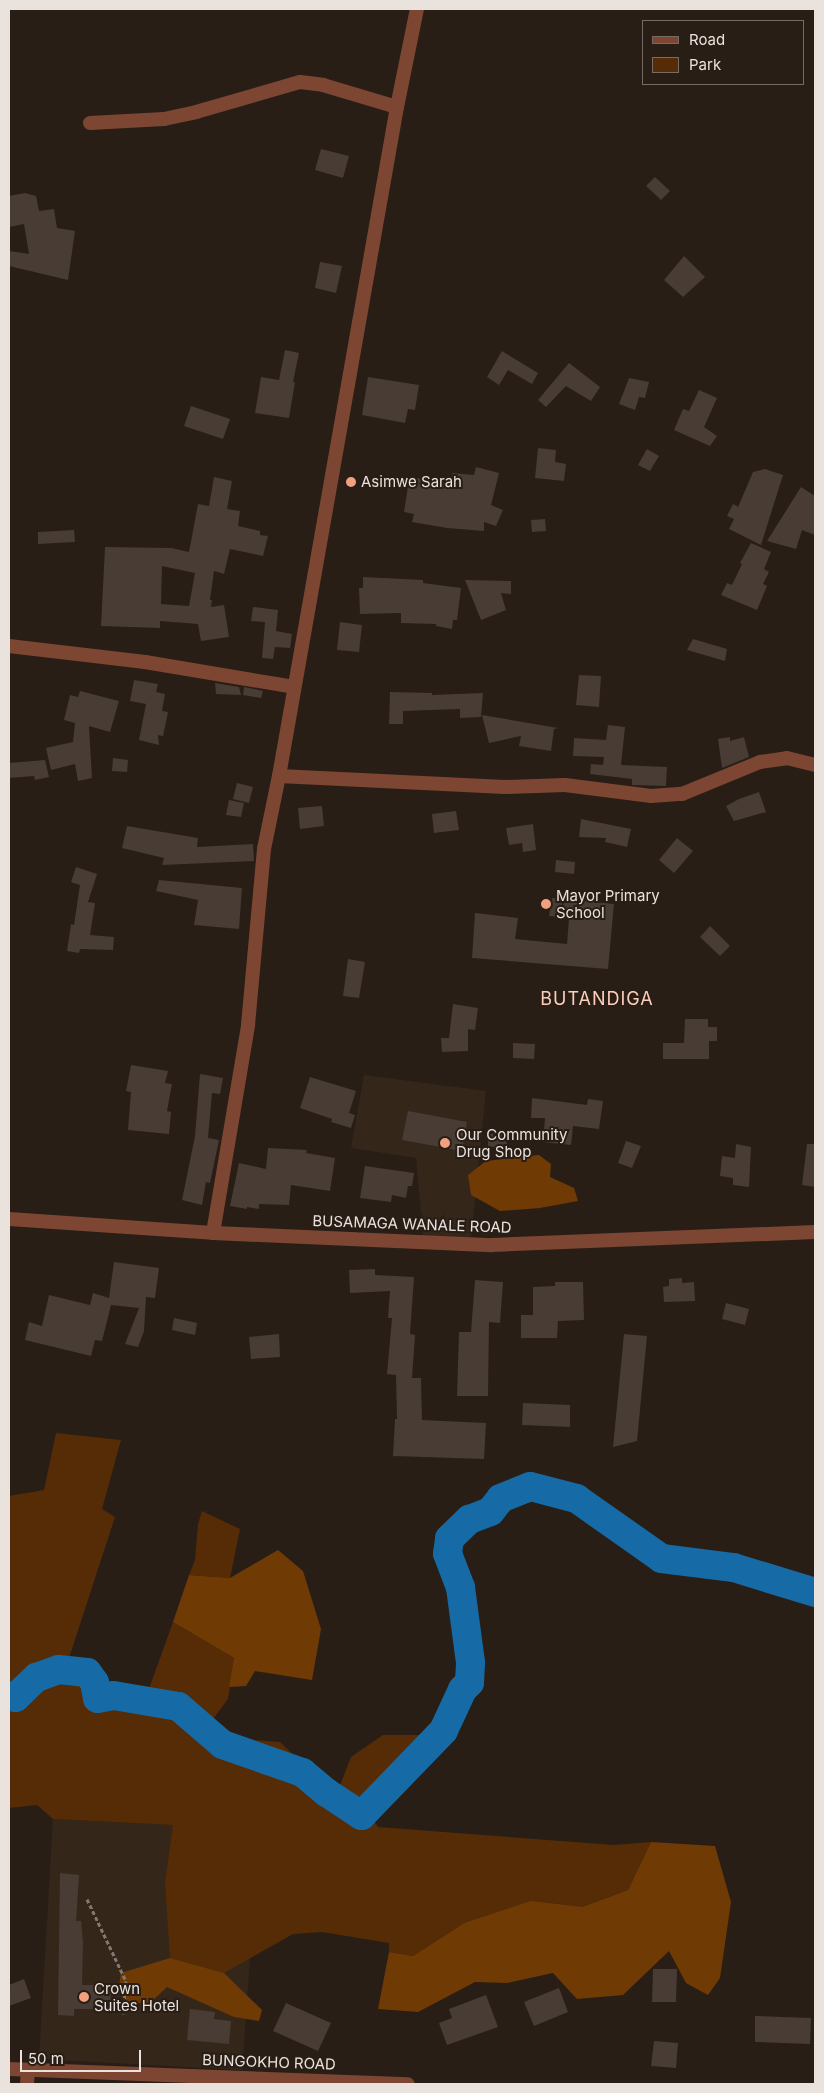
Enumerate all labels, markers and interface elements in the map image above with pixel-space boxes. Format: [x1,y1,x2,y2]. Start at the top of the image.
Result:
legend [642,20,804,85]
text: Road [689,30,725,49]
text: Park [689,55,721,74]
place label: Asimwe Sarah [361,473,462,491]
marker: Asimwe Sarah [345,476,357,488]
place label: Mayor Primary School [556,886,660,921]
marker: Mayor Primary School [540,898,552,910]
district label: BUTANDIGA [539,988,655,1010]
place label: Our Community Drug Shop [456,1125,567,1160]
marker: Our Community Drug Shop [438,1136,452,1150]
street label: BUSAMAGA WANALE ROAD [312,1212,512,1236]
place label: Crown Suites Hotel [94,1979,179,2014]
marker: Crown Suites Hotel [78,1991,90,2003]
scale bar [22,2040,144,2072]
text: 50 m [28,2049,64,2068]
street label: BUNGOKHO ROAD [202,2051,336,2073]

